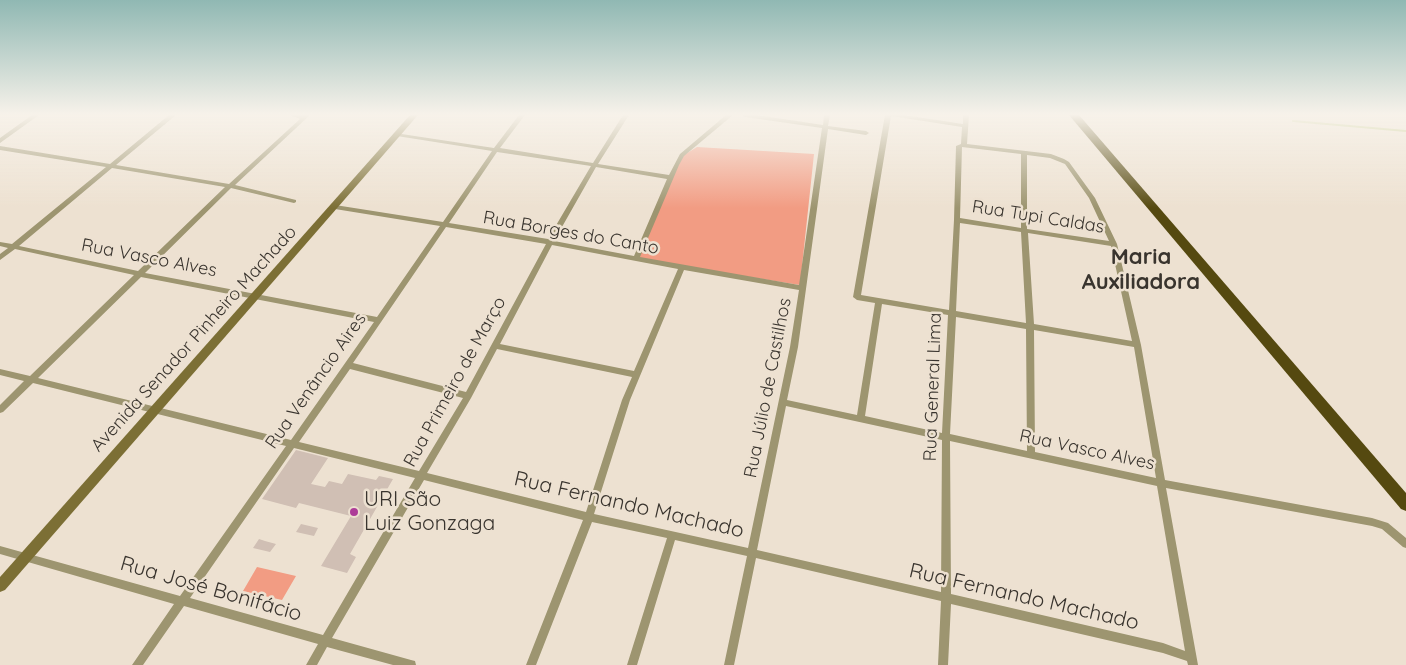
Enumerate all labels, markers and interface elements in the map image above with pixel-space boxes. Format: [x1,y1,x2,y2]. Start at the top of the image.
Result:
street label: Rua Tupi Caldas [970,196,1106,238]
street label: Rua Borges do Canto [481,207,661,259]
street label: Avenida Senador Pinheiro Machado [87,222,301,456]
street label: Rua Vasco Alves [79,234,219,282]
district label: Maria Auxiliadora [1082,244,1200,296]
street label: Rua Primeiro de Março [399,293,511,471]
street label: Rua Júlio de Castilhos [740,296,796,480]
street label: Rua Venâncio Aires [261,309,371,453]
street label: Rua General Lima [920,312,946,462]
street label: Rua Vasco Alves [1017,425,1157,475]
street label: Rua Fernando Machado [512,466,746,544]
place label: URI São Luiz Gonzaga [364,487,495,537]
marker: URI São Luiz Gonzaga [348,506,360,518]
street label: Rua José Bonifácio [117,551,305,627]
street label: Rua Fernando Machado [907,558,1141,636]

